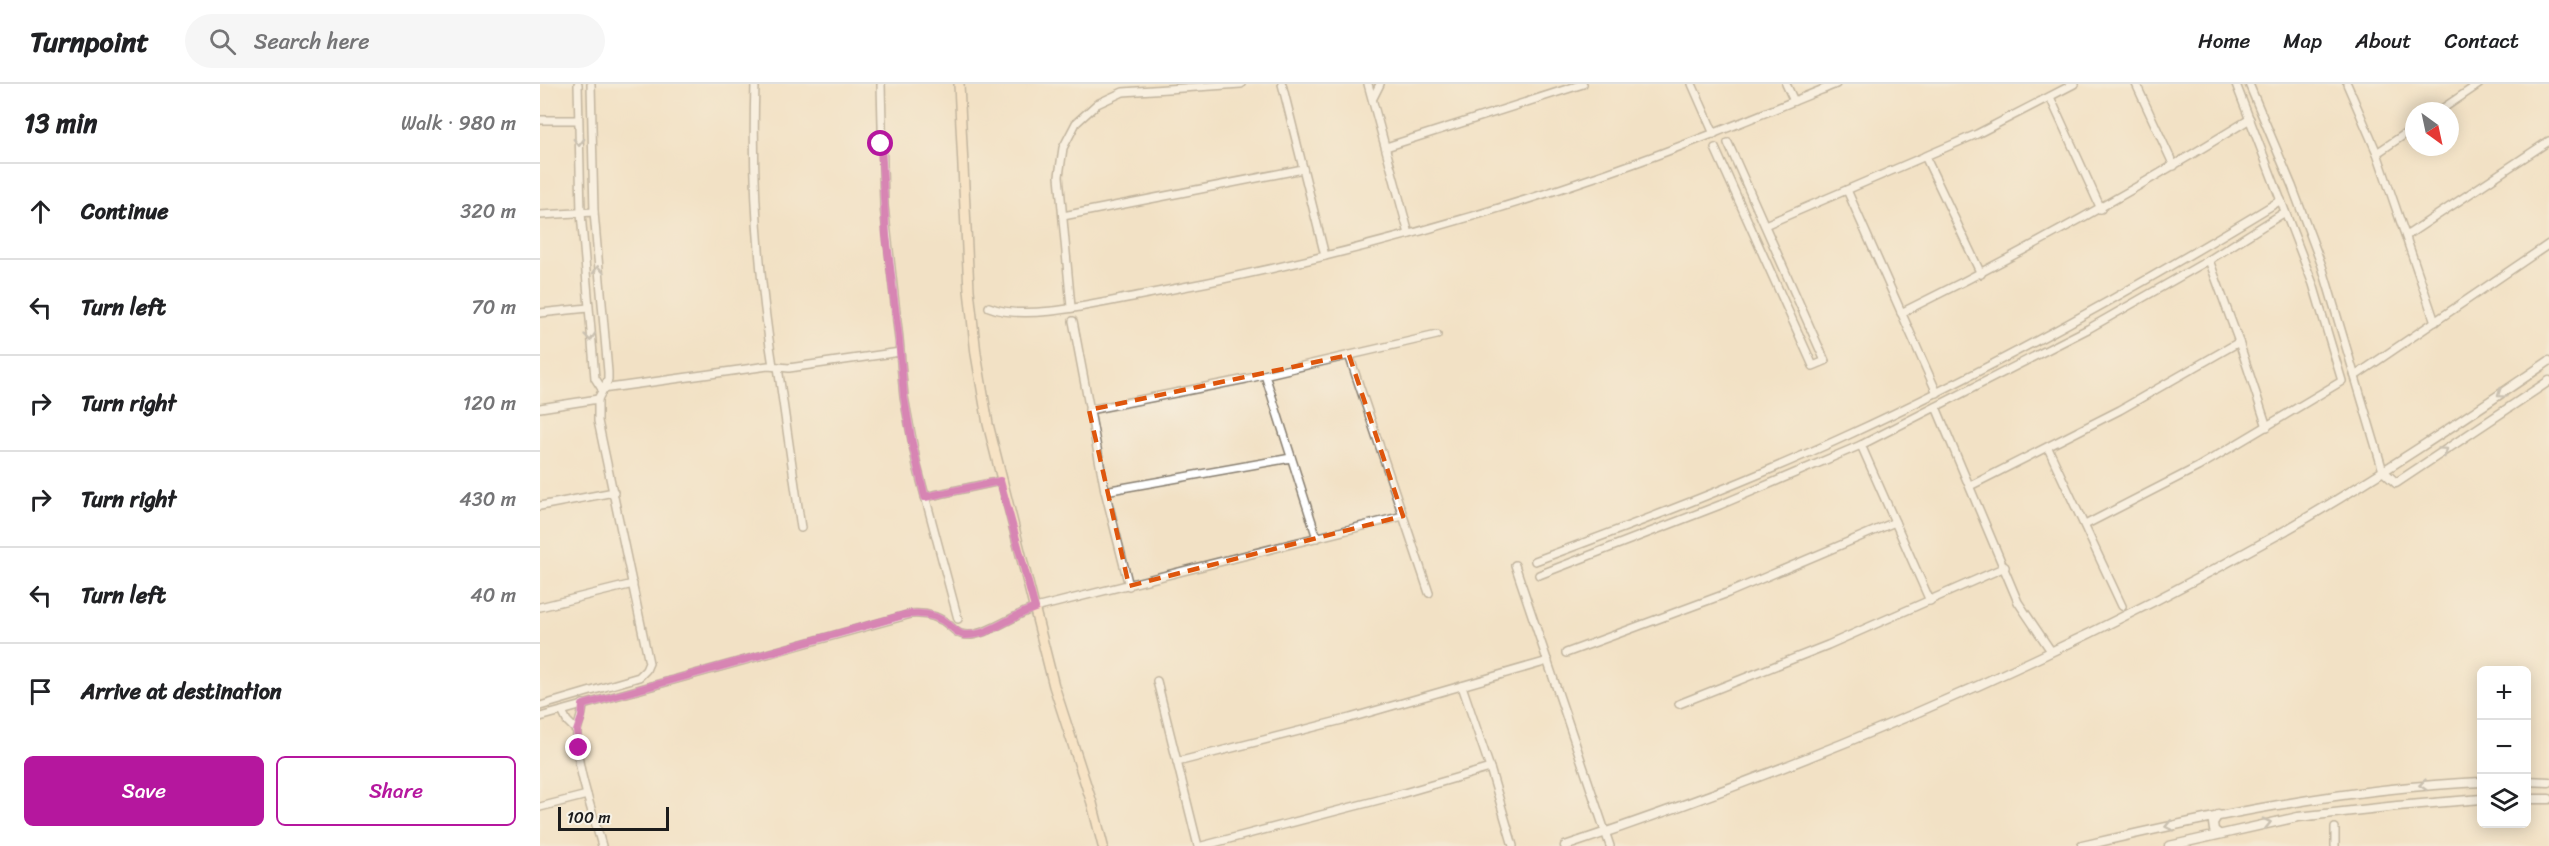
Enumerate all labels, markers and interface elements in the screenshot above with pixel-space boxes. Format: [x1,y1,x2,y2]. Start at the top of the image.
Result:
search box [185,14,605,68]
text: Turnpoint [30,17,149,66]
text: Search here [254,22,370,61]
text: Home [2198,22,2250,60]
text: Map [2283,22,2322,60]
text: About [2355,22,2412,60]
text: Contact [2445,22,2519,60]
icon: search [206,25,239,58]
text: 13 min [24,100,97,146]
north arrow [2405,102,2459,156]
text: Walk · 980 m [401,106,516,141]
route start [867,130,893,156]
one-way arrow [573,138,585,147]
text: Continue [81,192,169,231]
text: 320 m [460,194,516,229]
icon: ahead [24,195,57,228]
one-way arrow [592,265,605,274]
text: Turn left [81,288,166,327]
text: 70 m [471,290,516,325]
icon: left [24,291,57,324]
one-way arrow [583,333,596,342]
text: Turn right [81,384,176,423]
text: 120 m [463,386,516,421]
icon: right [24,387,57,420]
one-way arrow [2496,387,2507,398]
one-way arrow [2438,447,2449,458]
text: Turn right [81,480,176,519]
text: 430 m [459,482,516,517]
icon: right [24,483,57,516]
text: Turn left [81,576,166,615]
text: 40 m [470,578,516,613]
icon: left [24,579,57,612]
map controls [2477,666,2531,828]
button: + [2477,666,2531,720]
text: Arrive at destination [81,672,282,711]
icon: arrive [24,675,57,708]
button: − [2477,720,2531,774]
route end [565,734,591,760]
button: Save [24,756,264,826]
button: Share [276,756,516,826]
button: layers [2477,774,2531,828]
one-way arrow [2419,778,2428,791]
text: 100 m [567,803,611,832]
scale bar [558,804,669,832]
one-way arrow [2262,818,2272,831]
one-way arrow [2164,819,2174,832]

